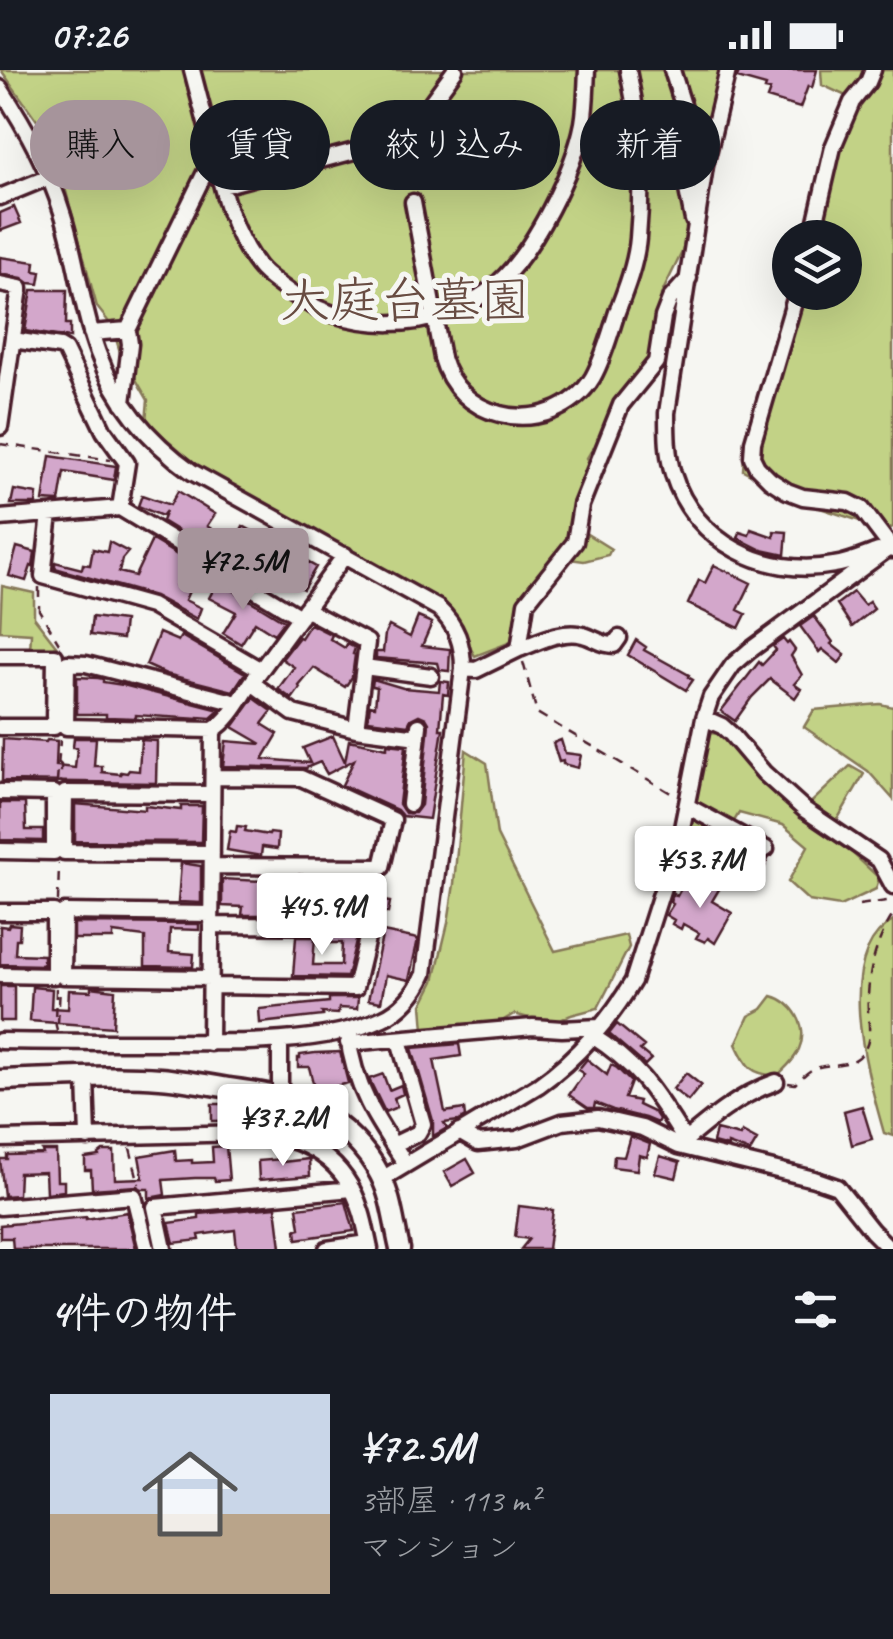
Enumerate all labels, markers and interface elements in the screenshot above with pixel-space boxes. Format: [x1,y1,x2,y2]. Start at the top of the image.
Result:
text: 07:26 [50,12,127,59]
chip: 購入 [30,100,170,190]
chip: 賃貸 [190,100,330,190]
chip: 絞り込み [350,100,560,190]
chip: 新着 [580,100,720,190]
map controls [772,220,862,310]
button: layers [772,220,862,310]
park label: 大庭台墓園 [280,269,530,332]
pin: ¥72.5M [162,528,324,613]
text: ¥72.5M [200,540,286,581]
pin: ¥53.7M [619,826,781,911]
text: ¥53.7M [657,838,743,879]
pin: ¥45.9M [241,873,403,958]
text: ¥45.9M [279,885,365,926]
pin: ¥37.2M [202,1084,364,1169]
text: ¥37.2M [239,1096,327,1137]
icon: filters [788,1282,843,1337]
text: 4件の物件 [50,1287,237,1340]
text: ¥72.5M [360,1421,474,1474]
icon: home [130,1434,250,1554]
text: 3部屋 · 113 m² [360,1480,539,1521]
text: マンション [360,1527,519,1568]

